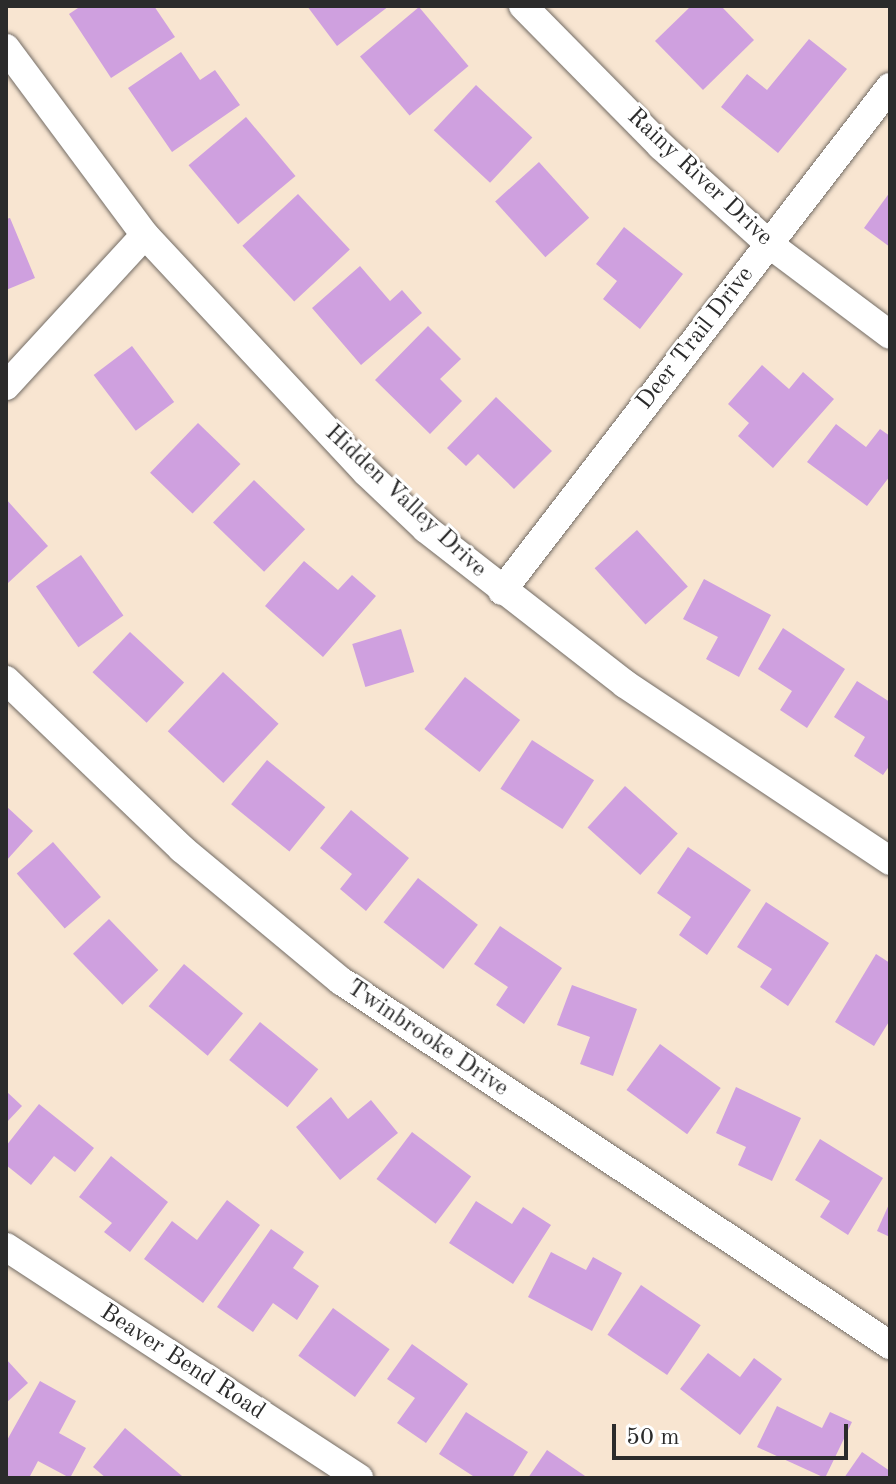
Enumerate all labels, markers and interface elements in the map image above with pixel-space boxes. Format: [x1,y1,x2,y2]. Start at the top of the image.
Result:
street label: Rainy River Drive [620,103,778,253]
street label: Deer Trail Drive [631,262,761,416]
street label: Hidden Valley Drive [318,420,492,584]
street label: Twinbrooke Drive [341,974,513,1104]
street label: Beaver Bend Road [94,1299,270,1427]
scale bar [616,1408,852,1458]
text: 50 m [626,1426,680,1450]

